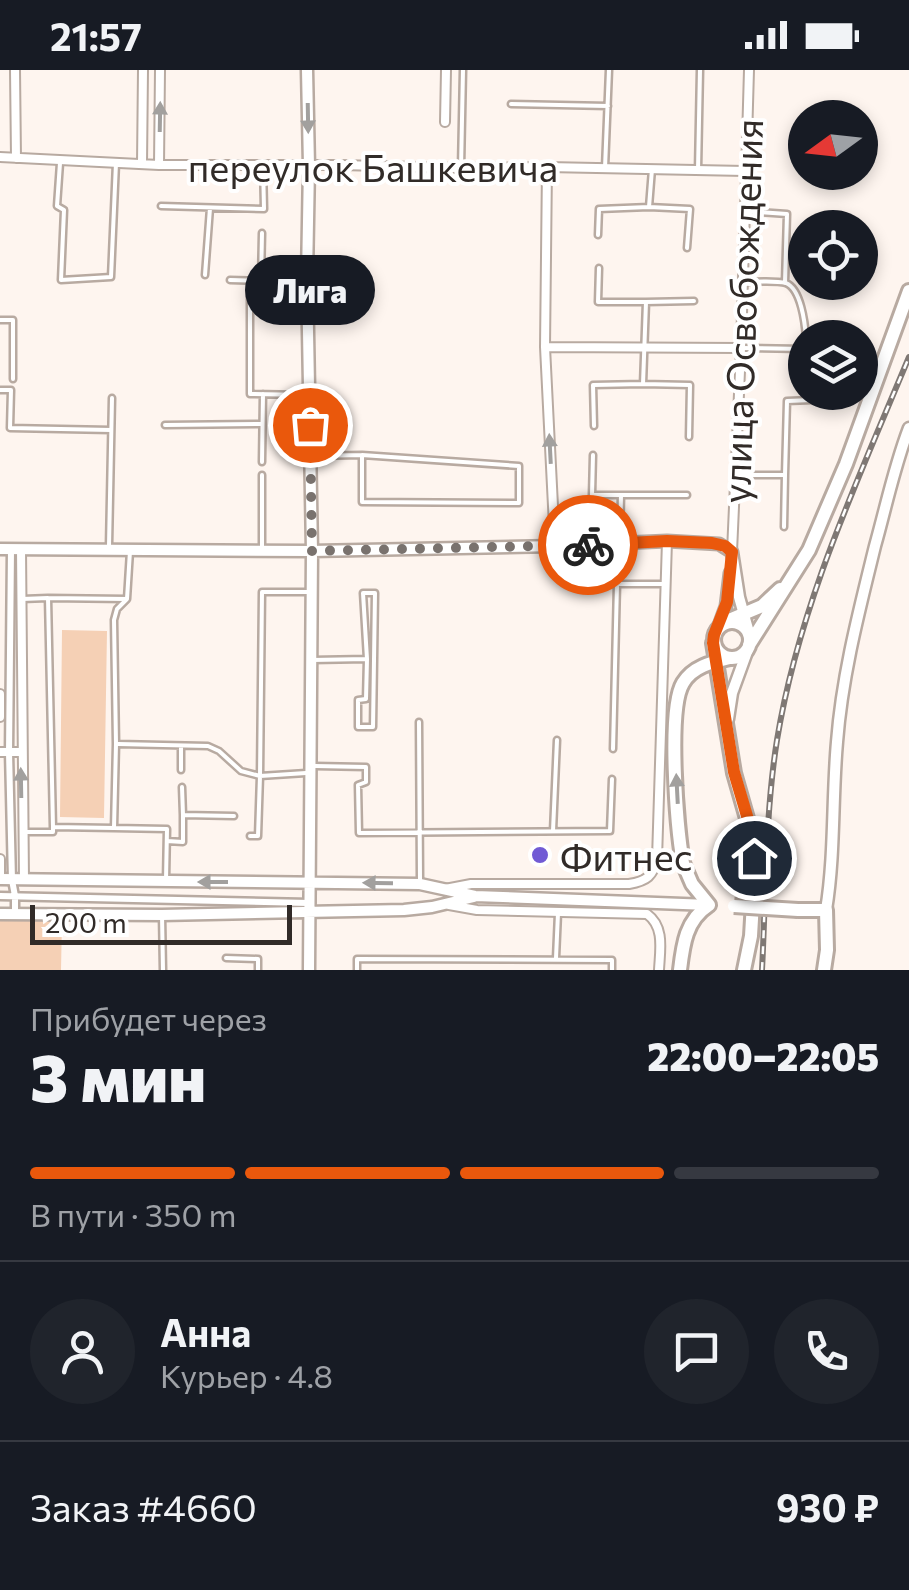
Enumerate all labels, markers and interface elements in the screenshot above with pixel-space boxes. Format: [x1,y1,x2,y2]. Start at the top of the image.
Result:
text: 21:57 [50,12,142,59]
north arrow [788,100,878,190]
map controls [788,100,878,410]
one-way arrow [152,101,168,133]
one-way arrow [301,102,317,134]
street label: улица Освобождения [711,118,771,504]
street label: переулок Башкевича [188,143,558,190]
button: locate [788,210,878,300]
callout: Лига [245,255,375,325]
text: Лига [273,270,347,310]
button: layers [788,320,878,410]
pin [268,383,353,468]
icon: bag [283,398,338,453]
one-way arrow [542,432,558,464]
courier [538,495,638,595]
icon: bike [561,518,616,573]
one-way arrow [13,766,29,798]
one-way arrow [669,773,685,805]
pin [712,816,797,901]
icon: home [727,831,782,886]
place label: Фитнес [560,832,693,879]
marker: Фитнес [529,844,551,866]
one-way arrow [196,874,228,890]
one-way arrow [362,875,394,891]
scale bar [30,900,292,944]
text: 200 m [45,905,127,939]
text: Прибудет через [30,998,267,1038]
text: 22:00–22:05 [647,1032,879,1079]
text: 3 мин [30,1036,206,1115]
text: В пути · 350 m [30,1194,236,1234]
button: person [30,1299,135,1404]
button: chat [644,1299,749,1404]
button: phone [774,1299,879,1404]
text: Анна [160,1308,251,1355]
text: Курьер · 4.8 [160,1355,333,1395]
text: Заказ #4660 [30,1483,257,1530]
text: 930 ₽ [776,1483,879,1530]

